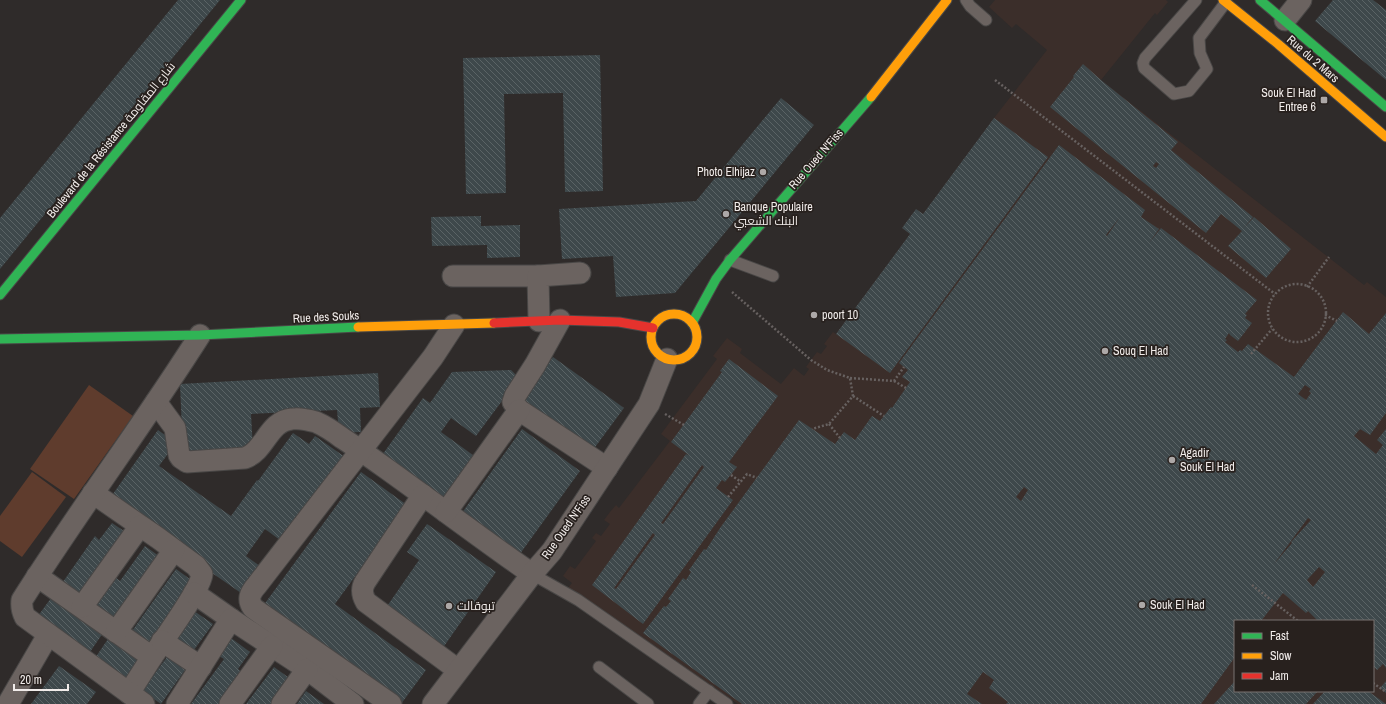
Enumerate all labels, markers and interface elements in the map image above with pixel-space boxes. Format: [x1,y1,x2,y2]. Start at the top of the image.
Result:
street label: Rue du 2 Mars [1283,32,1343,86]
street label: Boulevard de la Résistance شارع المقاومة [43,59,179,221]
place label: Souk El Had Entree 6 [1261,85,1316,115]
marker: Souk El Had Entree 6 [1319,95,1329,105]
street label: Rue Oued N'Fiss [785,125,847,193]
place label: Photo Elhijaz [697,164,755,180]
marker: Photo Elhijaz [758,167,768,177]
place label: Banque Populaire البنك الشعبي [734,199,813,231]
marker: Banque Populaire البنك الشعبي [721,209,731,219]
street label: Rue des Souks [292,307,360,327]
place label: poort 10 [822,307,858,323]
marker: poort 10 [809,310,819,320]
place label: Souq El Had [1113,343,1168,359]
marker: Souq El Had [1100,346,1110,356]
place label: Agadir Souk El Had [1179,445,1235,475]
marker: Agadir Souk El Had [1167,455,1177,465]
street label: Rue Oued N'Fiss [538,492,594,562]
place label: Souk El Had [1150,597,1205,613]
place label: تبوقالت [457,598,495,614]
marker: Souk El Had [1137,600,1147,610]
marker: تبوقالت [444,601,454,611]
legend [1234,620,1374,692]
text: Fast [1270,628,1289,644]
text: Slow [1270,648,1292,664]
scale bar [14,666,68,692]
text: Jam [1270,668,1289,684]
text: 20 m [20,672,42,688]

